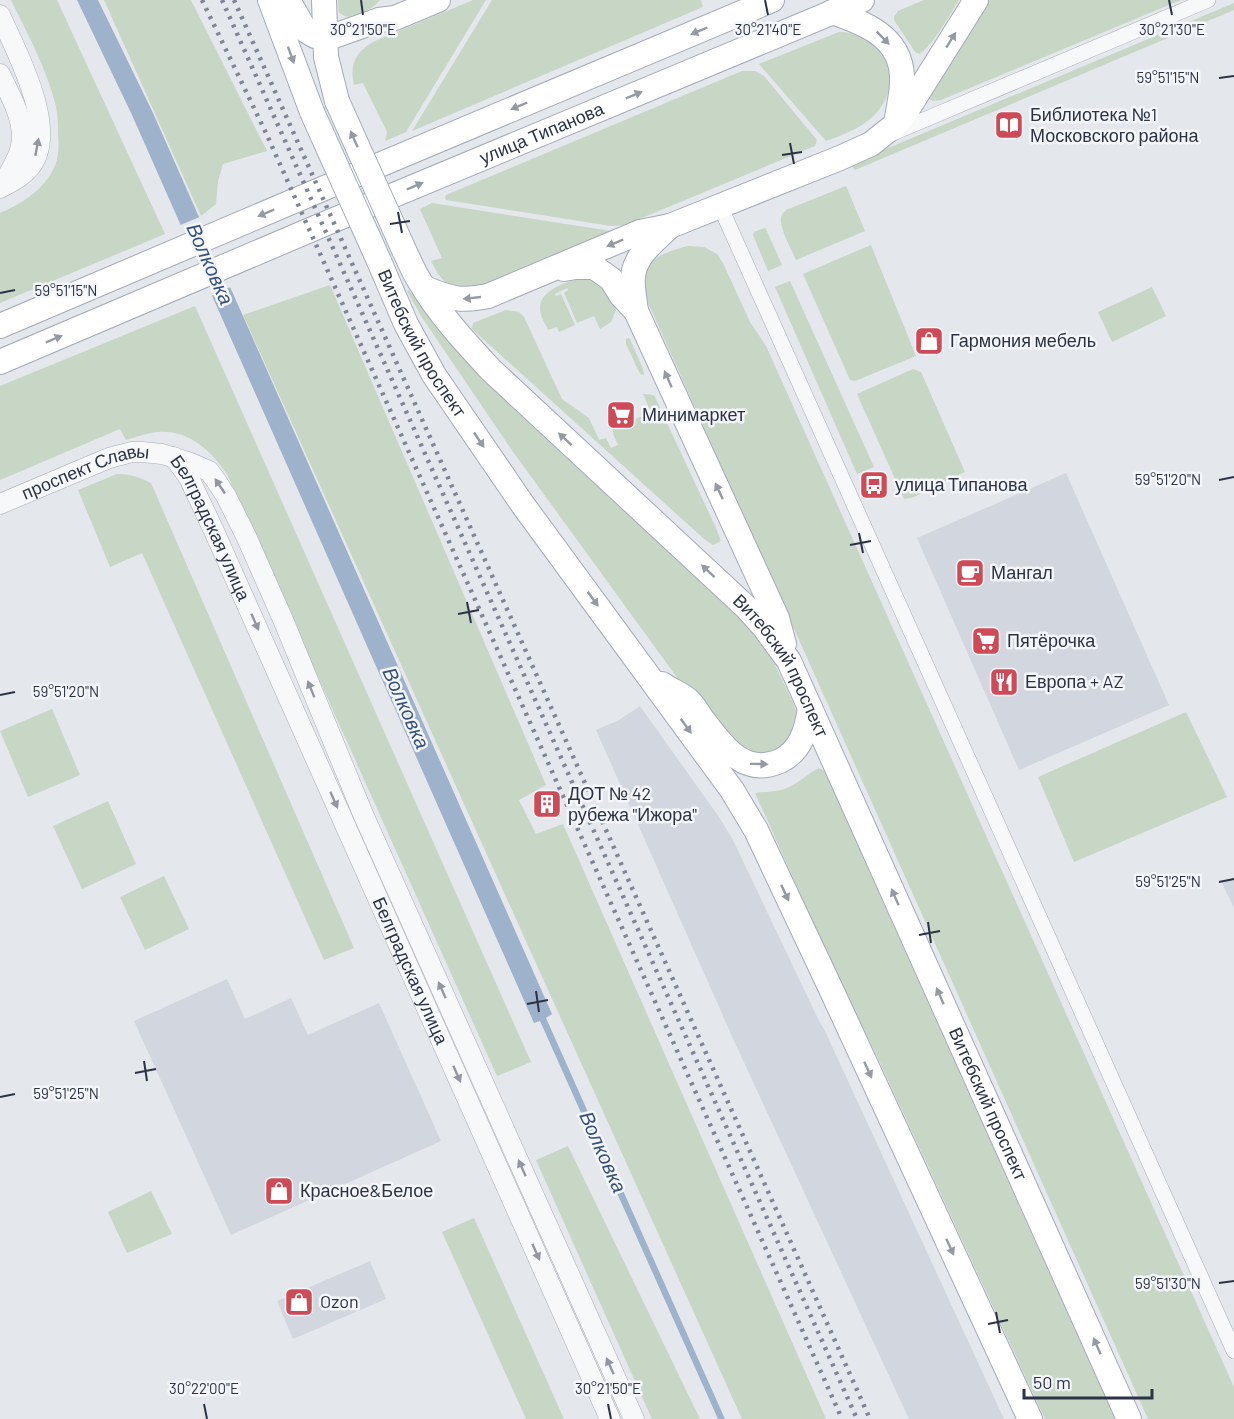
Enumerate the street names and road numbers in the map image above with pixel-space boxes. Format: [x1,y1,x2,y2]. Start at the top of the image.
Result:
street label: улица Типанова [476,96,608,168]
street label: Витебский проспект [374,266,472,421]
street label: проспект Славы [18,439,150,504]
street label: Белградская улица [166,450,256,605]
street label: Витебский проспект [729,589,834,740]
street label: Белградская улица [369,893,454,1048]
street label: Витебский проспект [945,1024,1033,1184]

